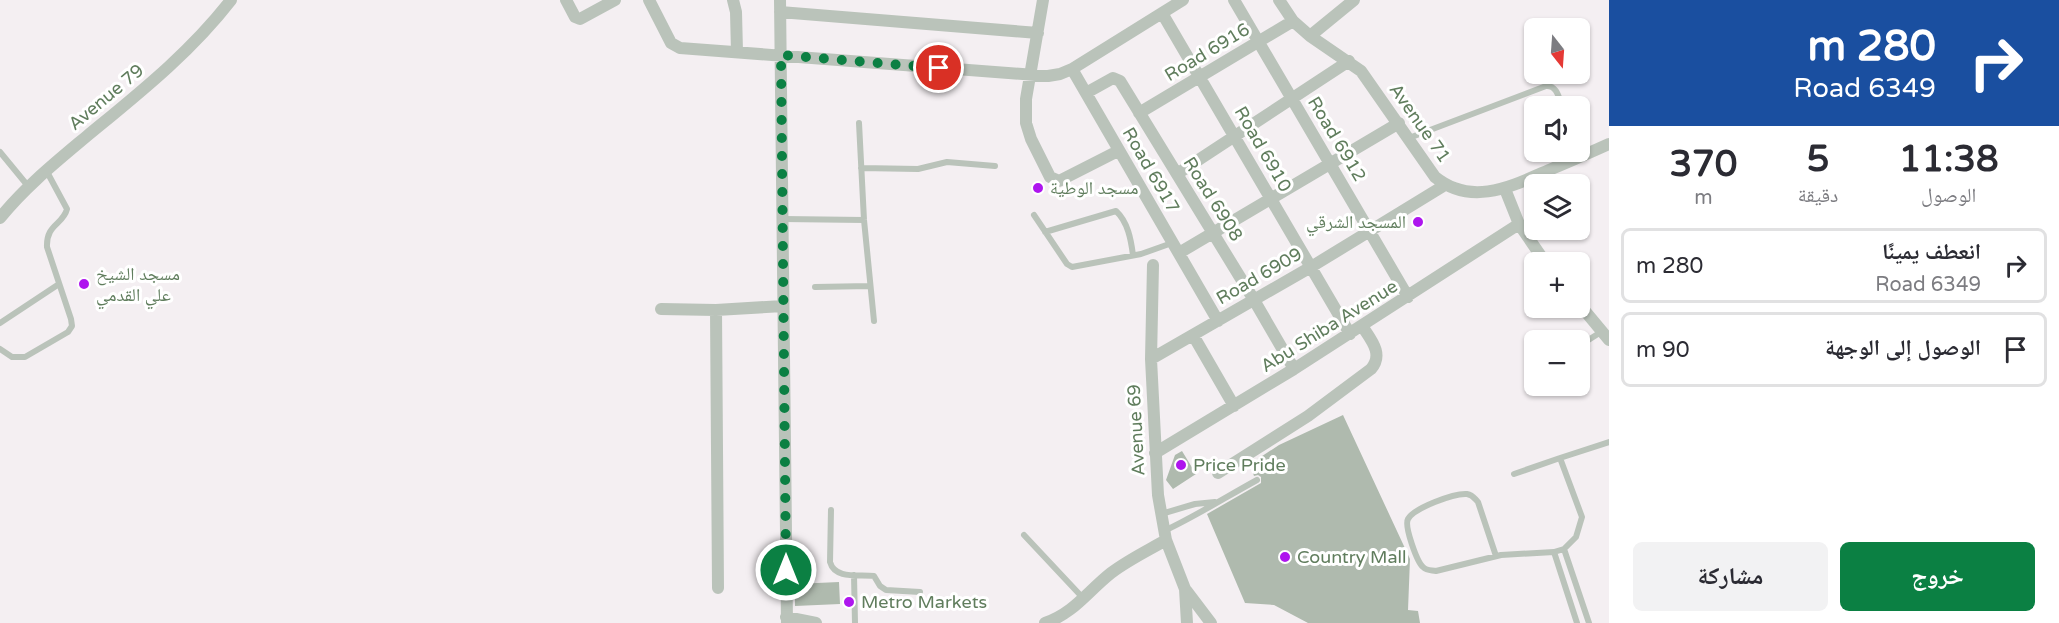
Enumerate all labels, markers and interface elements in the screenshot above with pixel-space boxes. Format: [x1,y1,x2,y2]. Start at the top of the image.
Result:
street label: Road 6916 [1161,18,1253,86]
north arrow [1524,18,1590,84]
map controls [1524,18,1590,396]
text: 280 m [1807,21,1936,72]
icon: right [1957,24,2035,102]
pin [913,42,964,93]
icon: arrive [922,51,955,84]
street label: Avenue 79 [64,59,148,135]
text: Road 6349 [1793,72,1936,105]
street label: Avenue 71 [1385,79,1455,167]
street label: Road 6912 [1303,93,1371,185]
button: sound [1524,96,1590,162]
street label: Road 6910 [1230,102,1296,196]
street label: Road 6917 [1118,123,1184,217]
text: 5 [1807,138,1829,181]
text: 11:38 [1899,138,1999,181]
text: 370 [1669,143,1737,186]
street label: Road 6908 [1178,153,1248,245]
button: layers [1524,174,1590,240]
place label: مسجد الوطية [1050,177,1138,199]
marker: مسجد الوطية [1031,181,1045,195]
text: دقيقة [1798,184,1838,208]
text: الوصول [1921,184,1976,208]
text: m [1694,186,1713,210]
place label: المسجد الشرقي [1306,211,1406,237]
marker: المسجد الشرقي [1411,215,1425,229]
text: انعطف يمينًا [1882,239,1981,265]
street label: Road 6909 [1212,243,1306,309]
icon: right [1999,249,2032,282]
button: + [1524,252,1590,318]
text: 280 m [1636,253,1703,279]
place label: مسجد الشيخ علي القدمي [96,263,180,310]
text: Road 6349 [1875,273,1981,297]
street label: Abu Shiba Avenue [1256,275,1402,377]
marker: مسجد الشيخ علي القدمي [77,277,91,291]
button: − [1524,330,1590,396]
icon: arrive [1999,333,2032,366]
text: الوصول إلى الوجهة [1825,335,1981,361]
text: 90 m [1636,337,1690,363]
street label: Avenue 69 [1123,384,1149,476]
place label: Price Pride [1193,454,1286,476]
marker: Price Pride [1174,458,1188,472]
position arrow [754,538,818,602]
button: مشاركة [1633,542,1828,611]
button: خروج [1840,542,2035,611]
place label: Country Mall [1297,546,1406,568]
marker: Country Mall [1278,550,1292,564]
place label: Metro Markets [861,591,987,613]
marker: Metro Markets [842,595,856,609]

